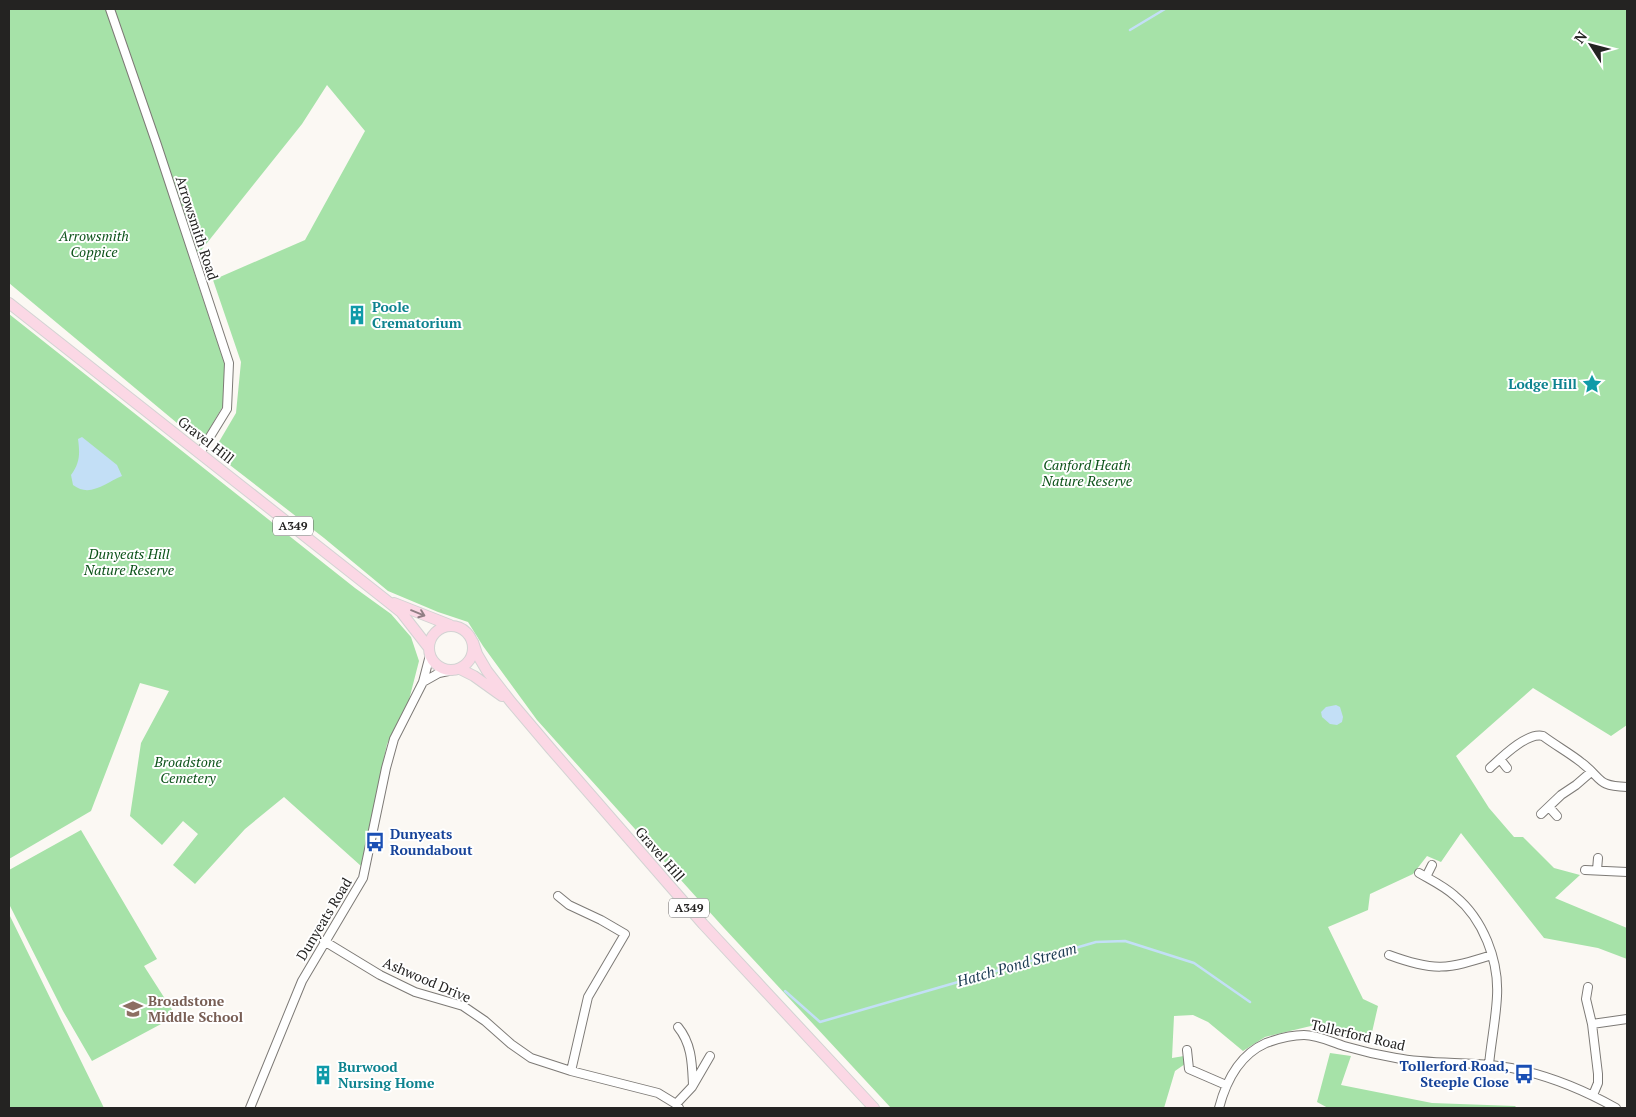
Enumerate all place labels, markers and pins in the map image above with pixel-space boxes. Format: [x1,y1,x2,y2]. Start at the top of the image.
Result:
place label: Poole Crematorium [372,297,462,332]
building icon: Poole Crematorium [346,304,368,326]
place icon: Lodge Hill [1581,373,1603,395]
place label: Lodge Hill [1508,374,1577,393]
place label: Dunyeats Roundabout [390,824,473,859]
bus stop icon: Dunyeats Roundabout [364,831,386,853]
place label: Broadstone Middle School [148,991,244,1026]
school or university icon: Broadstone Middle School [122,998,144,1020]
place label: Tollerford Road, Steeple Close [1400,1056,1509,1091]
place label: Burwood Nursing Home [338,1057,435,1092]
bus stop icon: Tollerford Road, Steeple Close [1513,1063,1535,1085]
building icon: Burwood Nursing Home [312,1064,334,1086]

